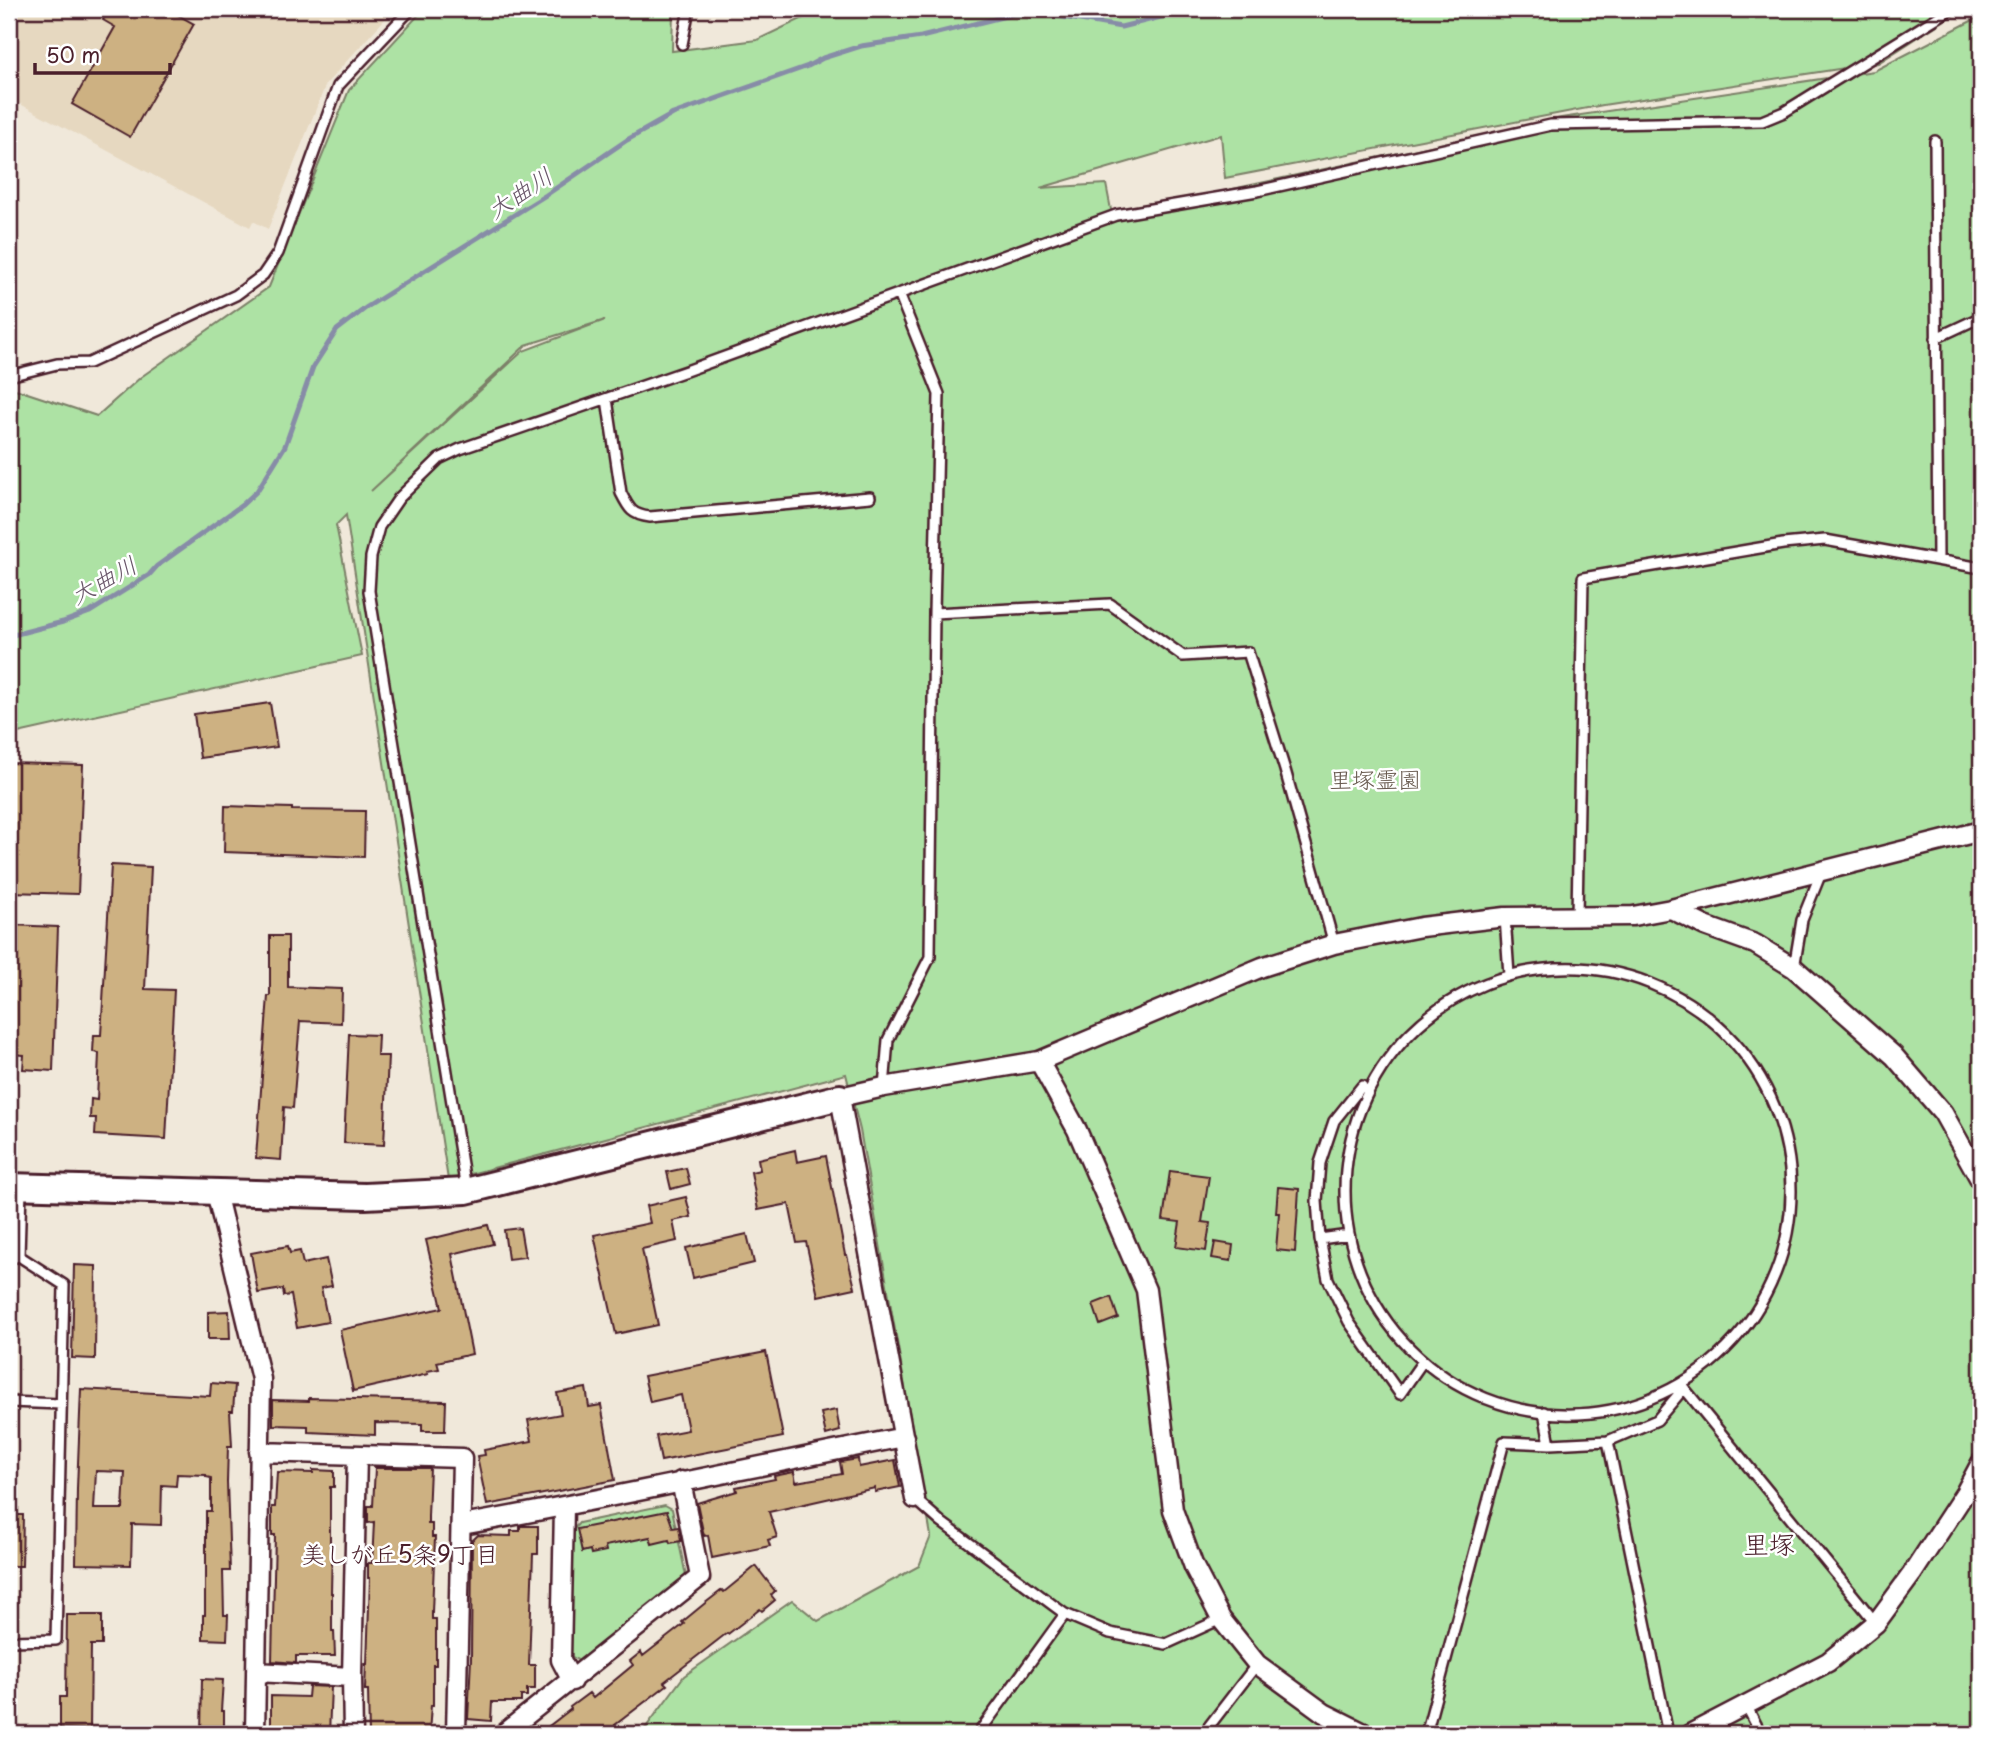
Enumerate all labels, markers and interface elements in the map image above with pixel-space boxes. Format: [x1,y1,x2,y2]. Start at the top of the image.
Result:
scale bar [35,32,170,76]
text: 50 m [46,38,100,70]
water label: 大曲川 [479,157,559,227]
water label: 大曲川 [63,546,143,612]
park label: 里塚霊園 [1329,761,1421,796]
district label: 里塚 [1743,1524,1795,1563]
district label: 美しが丘5条9丁目 [301,1535,499,1571]

